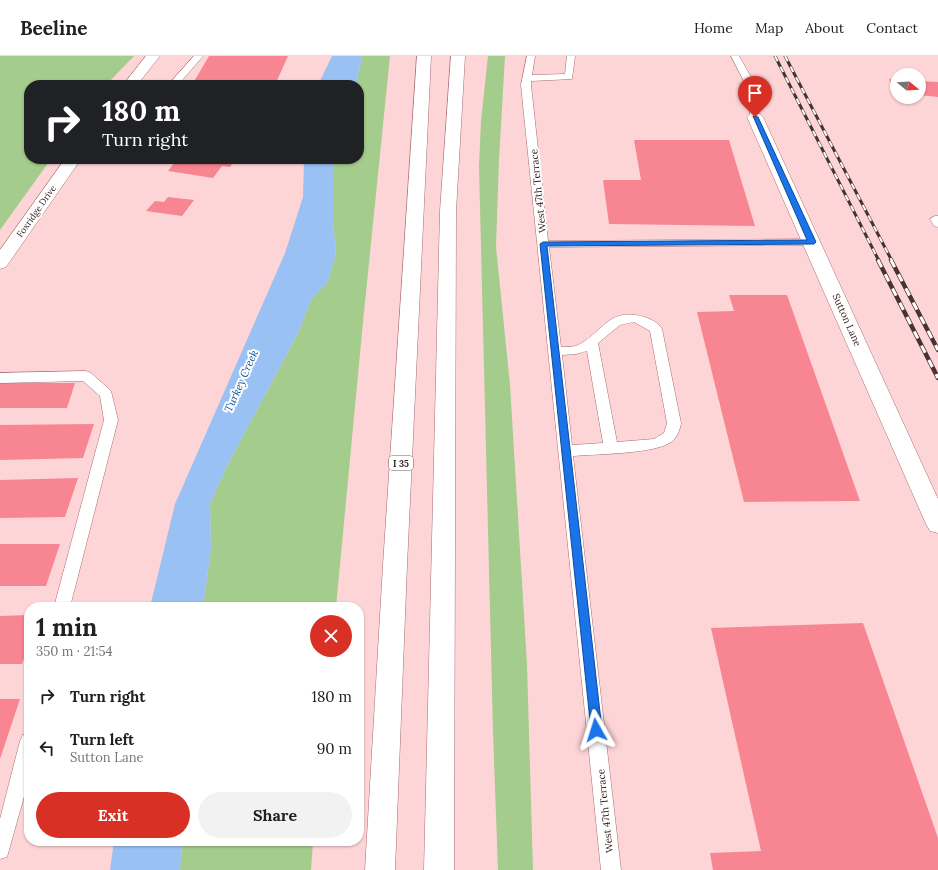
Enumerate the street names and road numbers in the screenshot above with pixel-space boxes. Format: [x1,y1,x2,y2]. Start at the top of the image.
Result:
street label: West 47th Terrace [527,148,549,234]
street label: Foxridge Drive [14,183,58,239]
street label: Sutton Lane [830,291,865,349]
road number: I 35 [389,456,413,470]
street label: West 47th Terrace [594,768,616,854]

